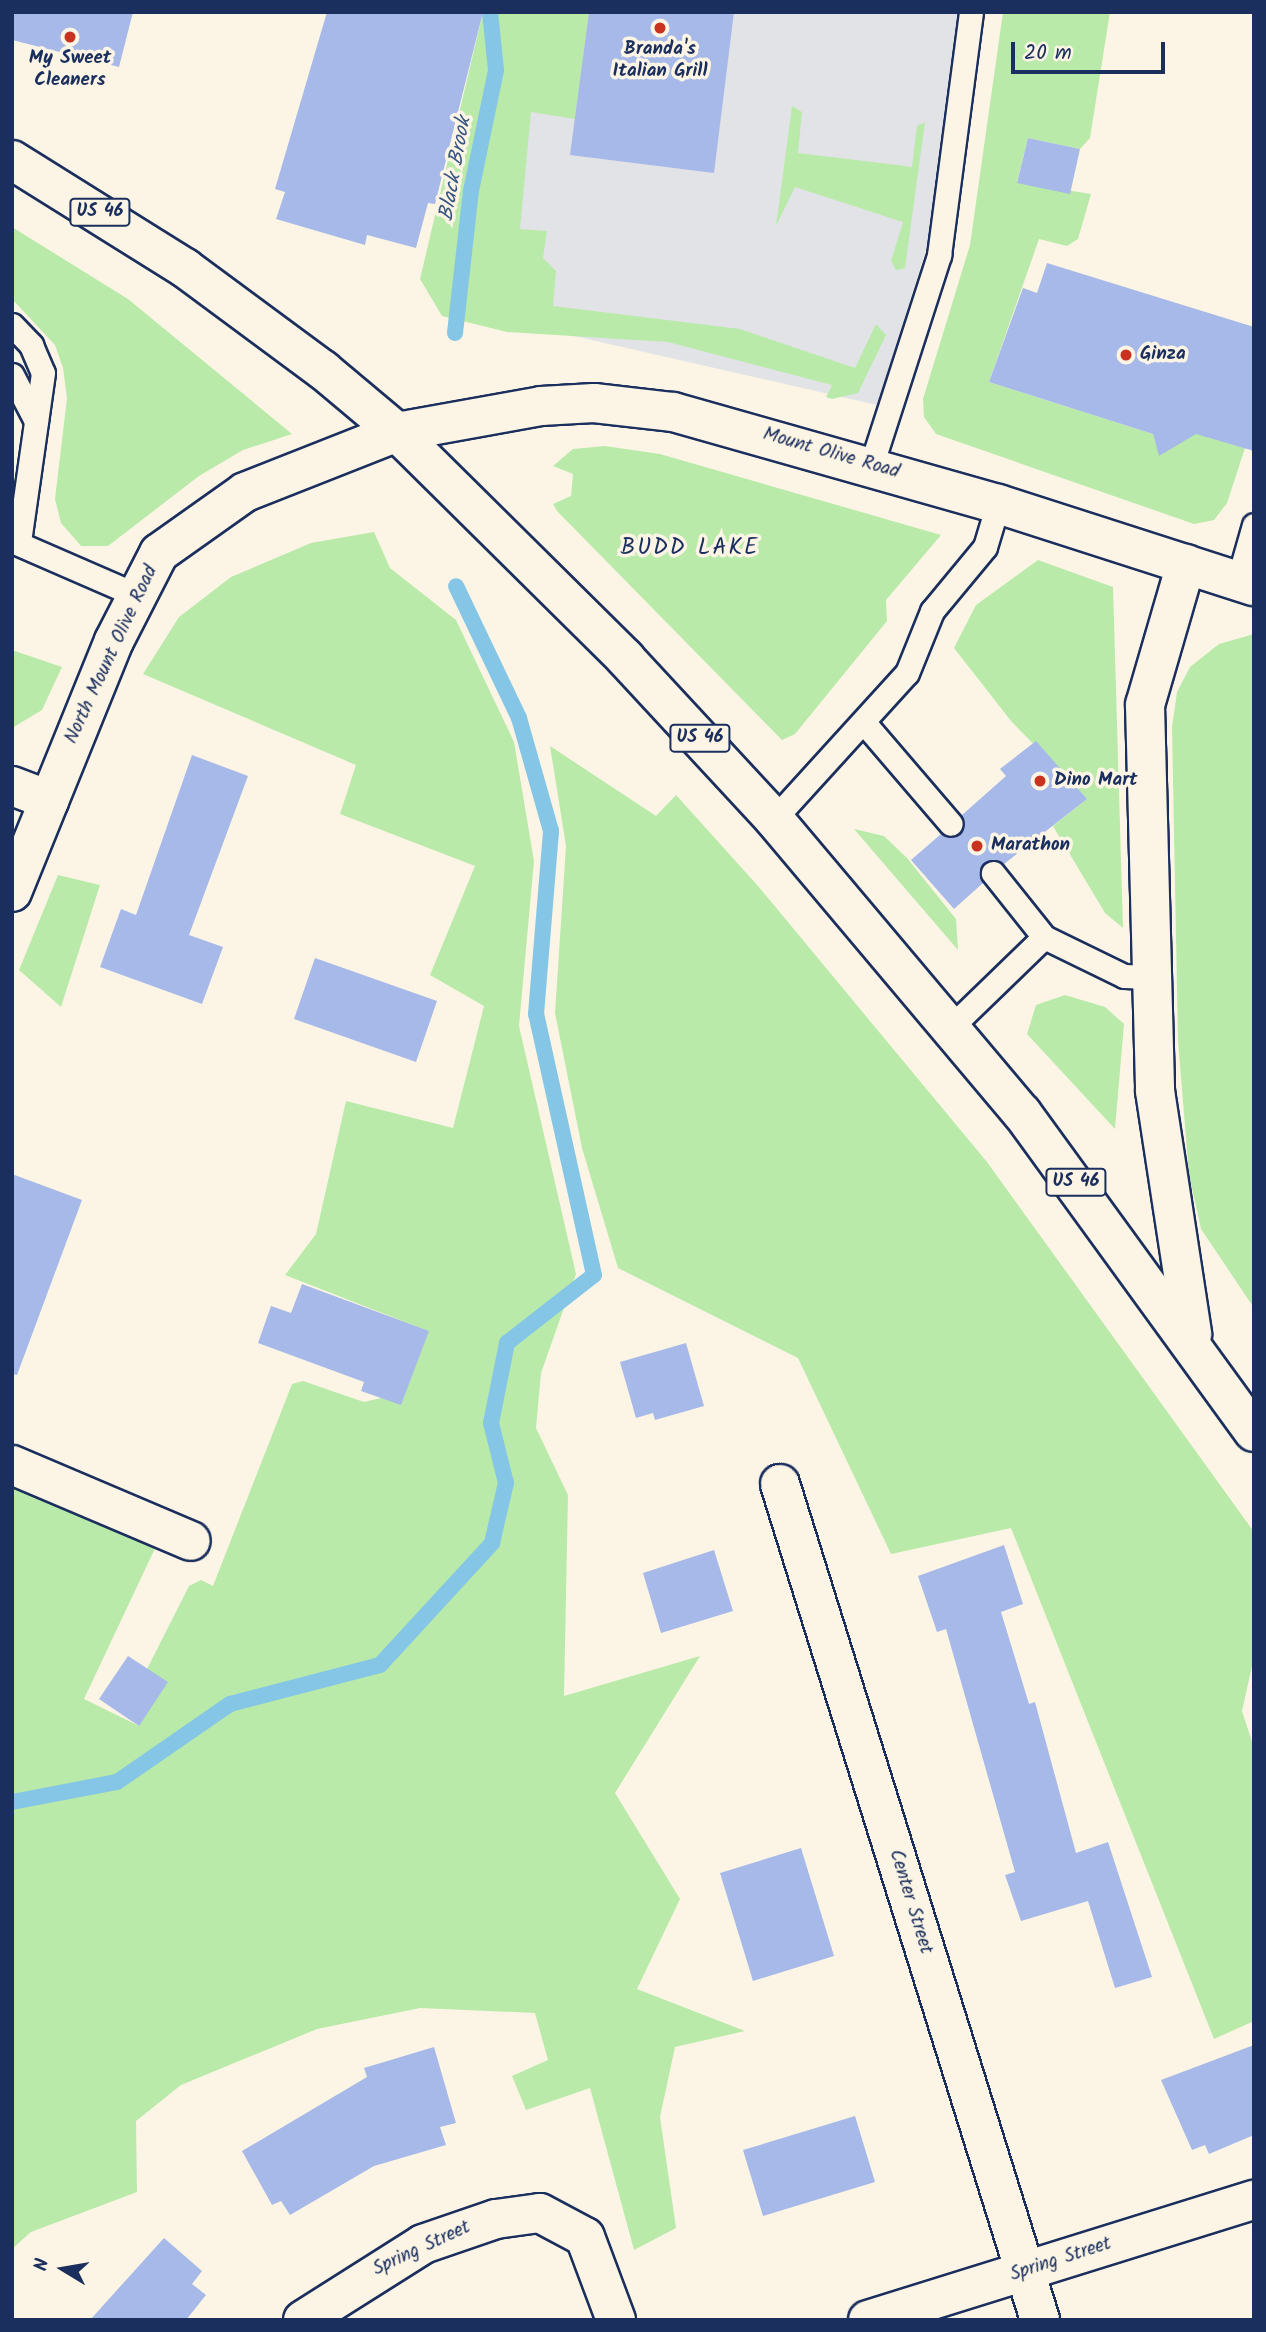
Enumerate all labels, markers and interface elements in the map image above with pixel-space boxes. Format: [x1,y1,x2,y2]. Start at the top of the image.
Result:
marker: Branda's Italian Grill [652,20,668,36]
scale bar [1014,28,1168,72]
marker: My Sweet Cleaners [62,29,78,45]
text: 20 m [1024,37,1072,70]
place label: Branda's Italian Grill [613,39,707,83]
place label: My Sweet Cleaners [29,48,111,92]
water label: Black Brook [434,115,478,223]
road number: US 46 [68,197,132,226]
place label: Ginza [1140,344,1186,366]
marker: Ginza [1118,347,1134,363]
street label: Mount Olive Road [760,424,902,484]
district label: BUDD LAKE [622,534,758,562]
street label: North Mount Olive Road [61,562,163,748]
road number: US 46 [668,724,732,752]
place label: Dino Mart [1054,770,1138,792]
marker: Dino Mart [1032,773,1048,789]
place label: Marathon [991,835,1070,857]
marker: Marathon [969,838,985,854]
road number: US 46 [1044,1168,1108,1196]
street label: Center Street [883,1847,937,1957]
street label: Spring Street [370,2216,474,2282]
street label: Spring Street [1008,2233,1114,2287]
north arrow [28,2234,98,2304]
text: N [27,2256,58,2274]

